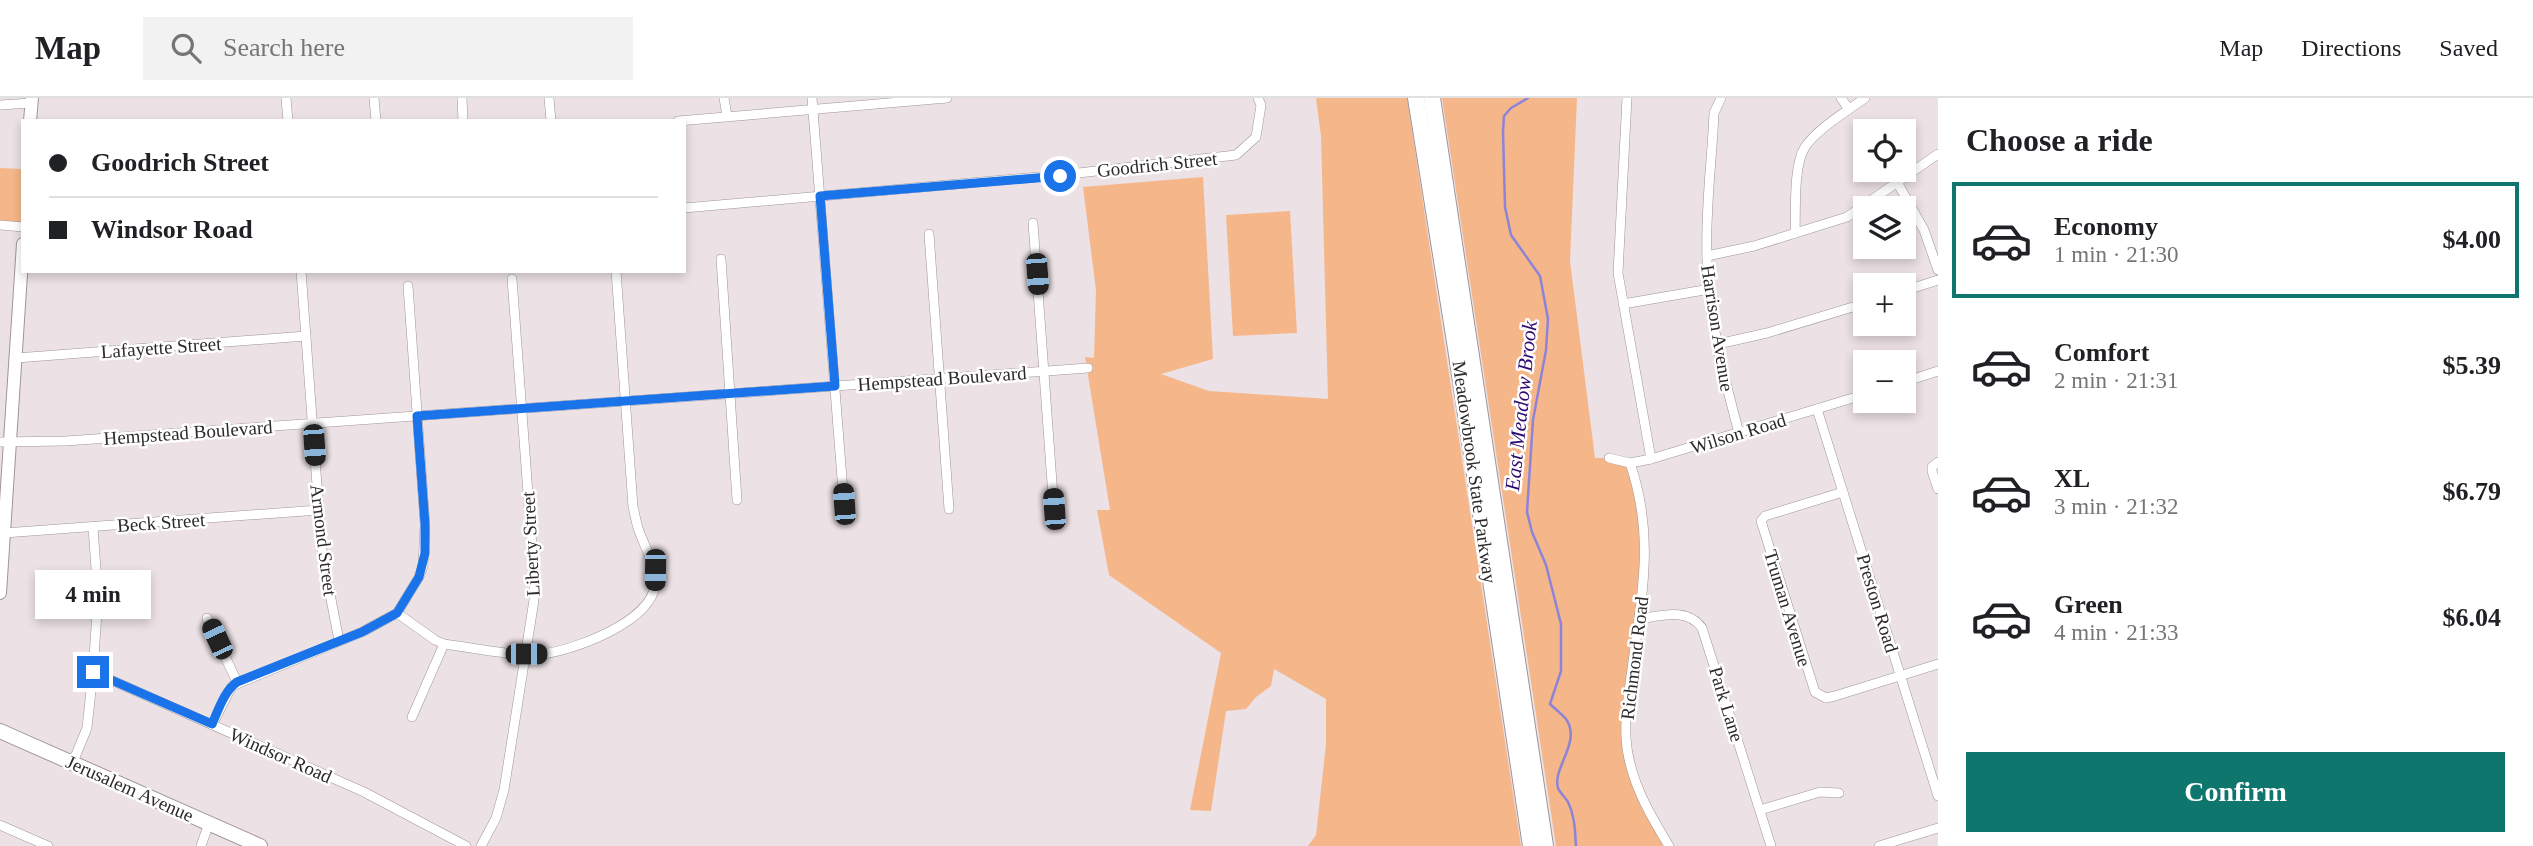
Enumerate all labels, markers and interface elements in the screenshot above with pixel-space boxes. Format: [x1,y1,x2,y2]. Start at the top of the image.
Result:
search box [143,17,633,80]
icon: search [167,29,205,67]
text: Map [35,30,101,66]
text: Search here [223,33,345,62]
text: Map [2219,35,2263,61]
text: Directions [2301,35,2401,61]
text: Saved [2439,35,2498,61]
map controls [1853,119,1916,413]
button: locate [1853,119,1916,182]
text: Choose a ride [1966,122,2153,158]
text: Goodrich Street [91,148,269,177]
street label: Goodrich Street [1096,148,1219,181]
route start [1044,160,1076,192]
button: layers [1853,196,1916,259]
icon: car [1970,209,2033,272]
text: Economy [2054,212,2158,241]
text: Windsor Road [91,215,253,244]
text: $4.00 [2443,225,2501,254]
text: 1 min · 21:30 [2054,242,2179,267]
car [1026,252,1049,296]
street label: Harrison Avenue [1697,263,1738,393]
button: + [1853,273,1916,336]
water label: East Meadow Brook [1500,319,1542,493]
street label: Lafayette Street [100,333,223,362]
icon: car [1970,335,2033,398]
text: Comfort [2054,338,2149,367]
button: − [1853,350,1916,413]
text: $5.39 [2443,351,2501,380]
street label: Meadowbrook State Parkway [1448,359,1501,585]
street label: Hempstead Boulevard [857,362,1028,395]
text: 2 min · 21:31 [2054,368,2179,393]
street label: Wilson Road [1688,409,1789,458]
street label: Hempstead Boulevard [103,416,274,449]
car [303,423,326,467]
icon: car [1970,461,2033,524]
text: XL [2054,464,2090,493]
text: $6.79 [2443,477,2501,506]
car [833,482,856,526]
street label: Armond Street [306,483,341,598]
car [1043,487,1066,531]
street label: Liberty Street [517,490,544,597]
text: 3 min · 21:32 [2054,494,2179,519]
street label: Beck Street [116,509,206,536]
street label: Truman Avenue [1760,547,1815,669]
car [645,549,666,591]
street label: Preston Road [1853,551,1903,655]
callout: 4 min [35,570,151,620]
text: 4 min [65,582,121,607]
icon: car [1970,587,2033,650]
text: Green [2054,590,2123,619]
street label: Richmond Road [1617,595,1653,721]
text: $6.04 [2443,603,2501,632]
car [199,616,236,662]
text: 4 min · 21:33 [2054,620,2179,645]
car [506,644,548,665]
route end [77,656,109,688]
street label: Park Lane [1705,664,1748,744]
street label: Windsor Road [226,724,336,788]
street label: Jerusalem Avenue [63,751,197,826]
button: Confirm [1966,752,2505,832]

